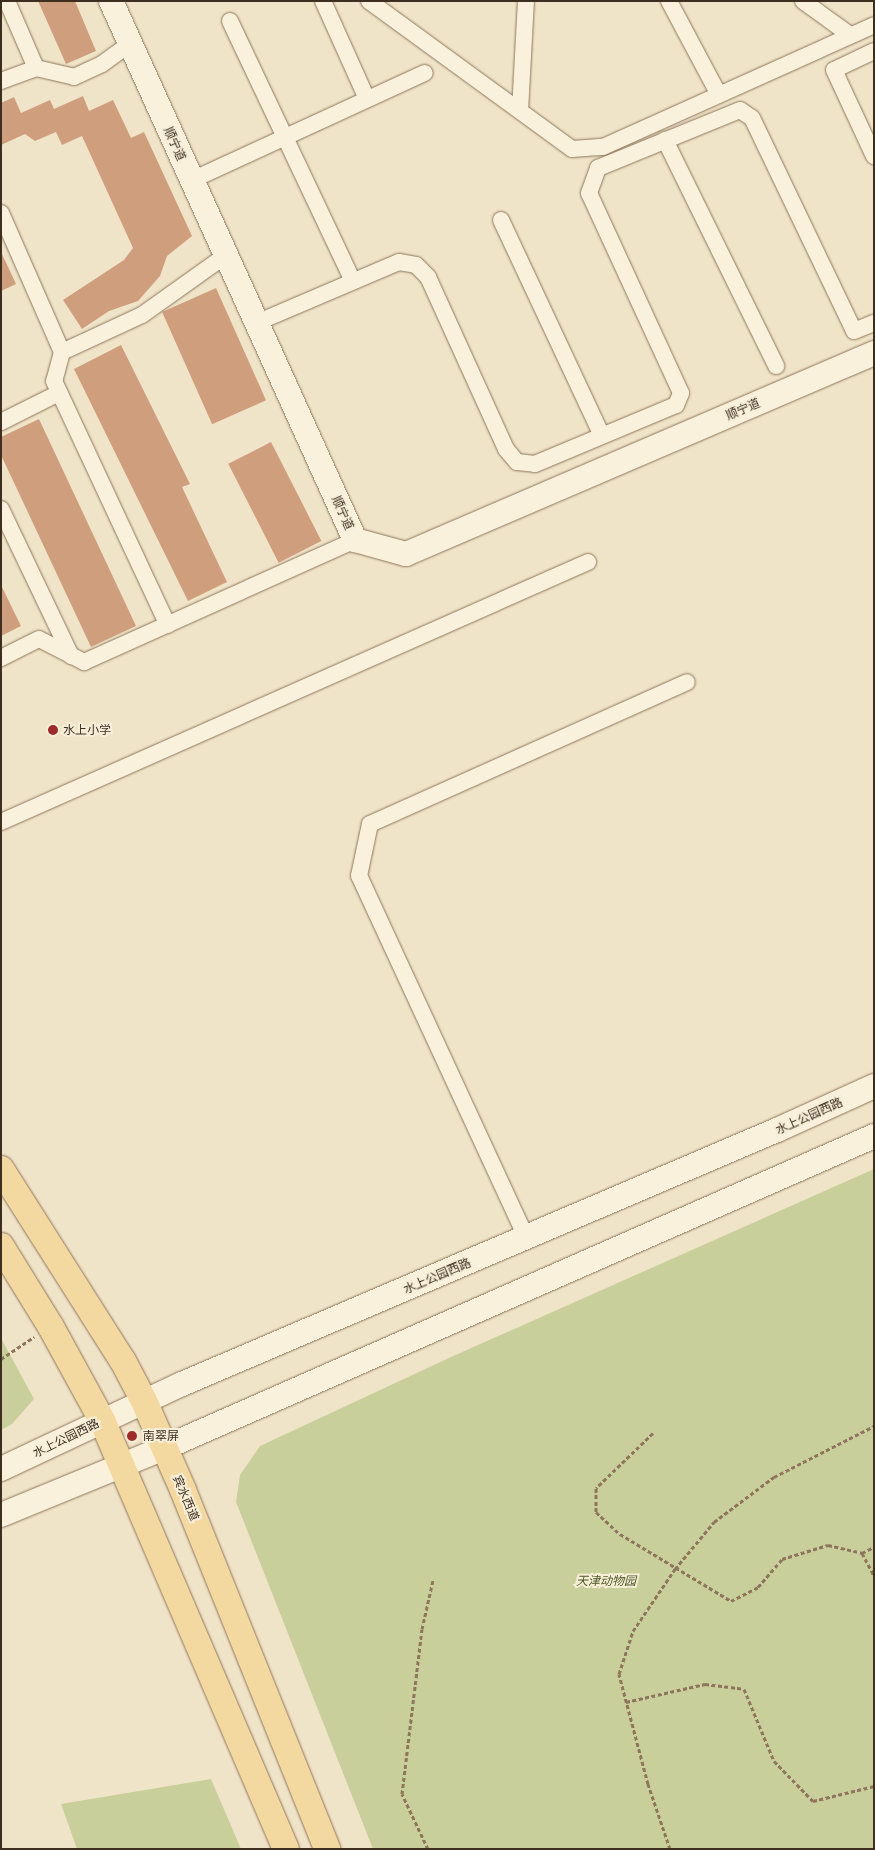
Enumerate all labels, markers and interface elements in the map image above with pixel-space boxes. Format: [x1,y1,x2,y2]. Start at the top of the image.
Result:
street label: 顺宁道 [161,125,189,163]
street label: 顺宁道 [724,395,762,423]
street label: 顺宁道 [329,494,357,532]
place label: 水上小学 [63,723,111,737]
marker: 水上小学 [47,724,59,736]
street label: 水上公园西路 [773,1095,845,1137]
street label: 水上公园西路 [401,1255,473,1297]
street label: 水上公园西路 [30,1416,102,1460]
marker: 南翠屏 [125,1429,139,1443]
place label: 南翠屏 [143,1429,179,1443]
street label: 宾水西道 [170,1473,202,1523]
park label: 天津动物园 [576,1574,636,1588]

